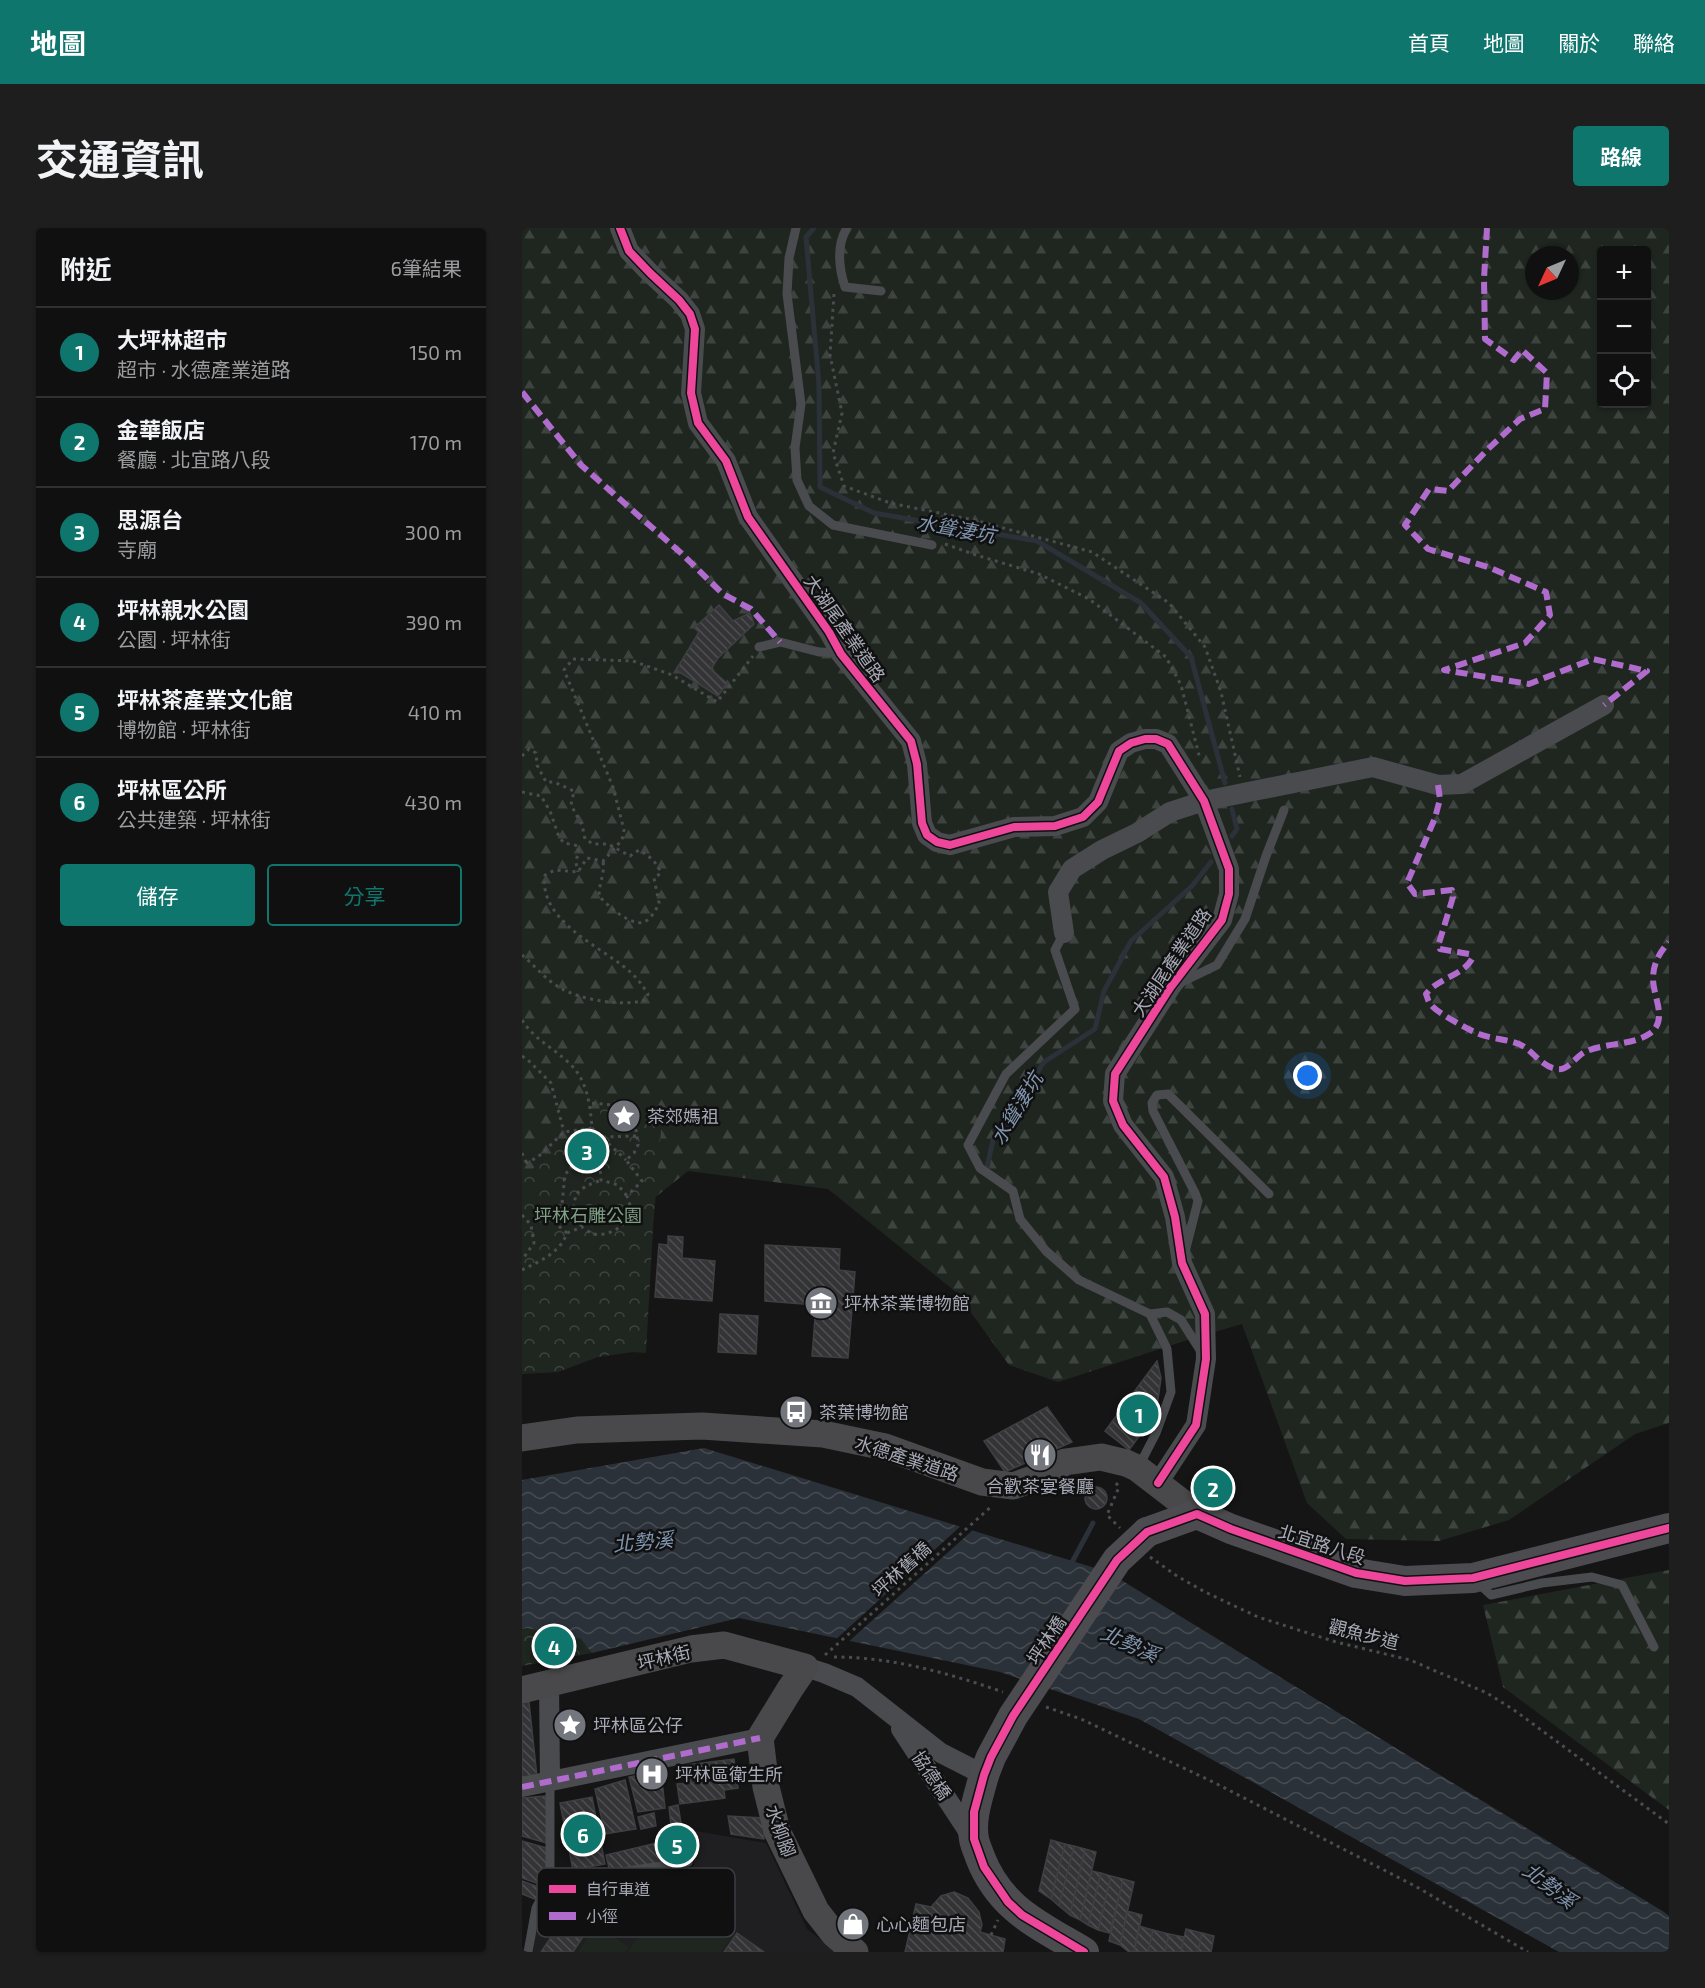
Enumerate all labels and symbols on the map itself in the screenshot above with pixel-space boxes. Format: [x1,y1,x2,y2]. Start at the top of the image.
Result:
north arrow [1525,246,1579,300]
water label: 水聳淒坑 [915,509,1000,547]
street label: 大湖尾產業道路 [800,570,890,686]
street label: 大湖尾產業道路 [1127,904,1215,1020]
your location [1293,1061,1322,1090]
water label: 水聳淒坑 [985,1065,1048,1148]
place icon: 茶郊媽祖 [606,1098,642,1134]
place label: 茶郊媽祖 [647,1105,719,1127]
pin: 3 [568,1128,606,1174]
park label: 坪林石雕公園 [534,1204,642,1226]
museum icon: 坪林茶業博物館 [803,1285,839,1321]
place label: 坪林茶業博物館 [844,1292,970,1314]
pin: 1 [1120,1392,1158,1436]
bus stop icon: 茶葉博物館 [778,1394,814,1430]
place label: 茶葉博物館 [819,1401,909,1423]
street label: 水德產業道路 [852,1431,962,1485]
restaurant icon: 合歡茶宴餐廳 [1022,1437,1058,1473]
pin: 2 [1194,1466,1232,1510]
place label: 合歡茶宴餐廳 [986,1475,1094,1497]
street label: 北宜路八段 [1276,1520,1368,1568]
water label: 北勢溪 [612,1526,677,1556]
street label: 坪林舊橋 [867,1537,935,1601]
street label: 坪林橋 [1022,1611,1070,1669]
street label: 觀魚步道 [1326,1615,1402,1653]
water label: 北勢溪 [1098,1620,1165,1667]
pin: 4 [534,1624,573,1668]
street label: 坪林街 [635,1640,693,1674]
place icon: 坪林區公仔 [552,1707,588,1743]
place label: 坪林區公仔 [593,1714,683,1736]
street label: 協德橋 [908,1746,956,1804]
hospital icon: 坪林區衛生所 [634,1756,670,1792]
place label: 坪林區衛生所 [675,1763,783,1785]
street label: 水柳腳 [761,1802,801,1860]
pin: 6 [564,1812,602,1856]
pin: 5 [658,1822,696,1868]
water label: 北勢溪 [1519,1857,1584,1914]
legend [537,1868,735,1937]
text: 自行車道 [586,1879,650,1898]
text: 小徑 [586,1906,618,1925]
shop icon: 心心麵包店 [835,1906,871,1942]
place label: 心心麵包店 [876,1913,966,1935]

